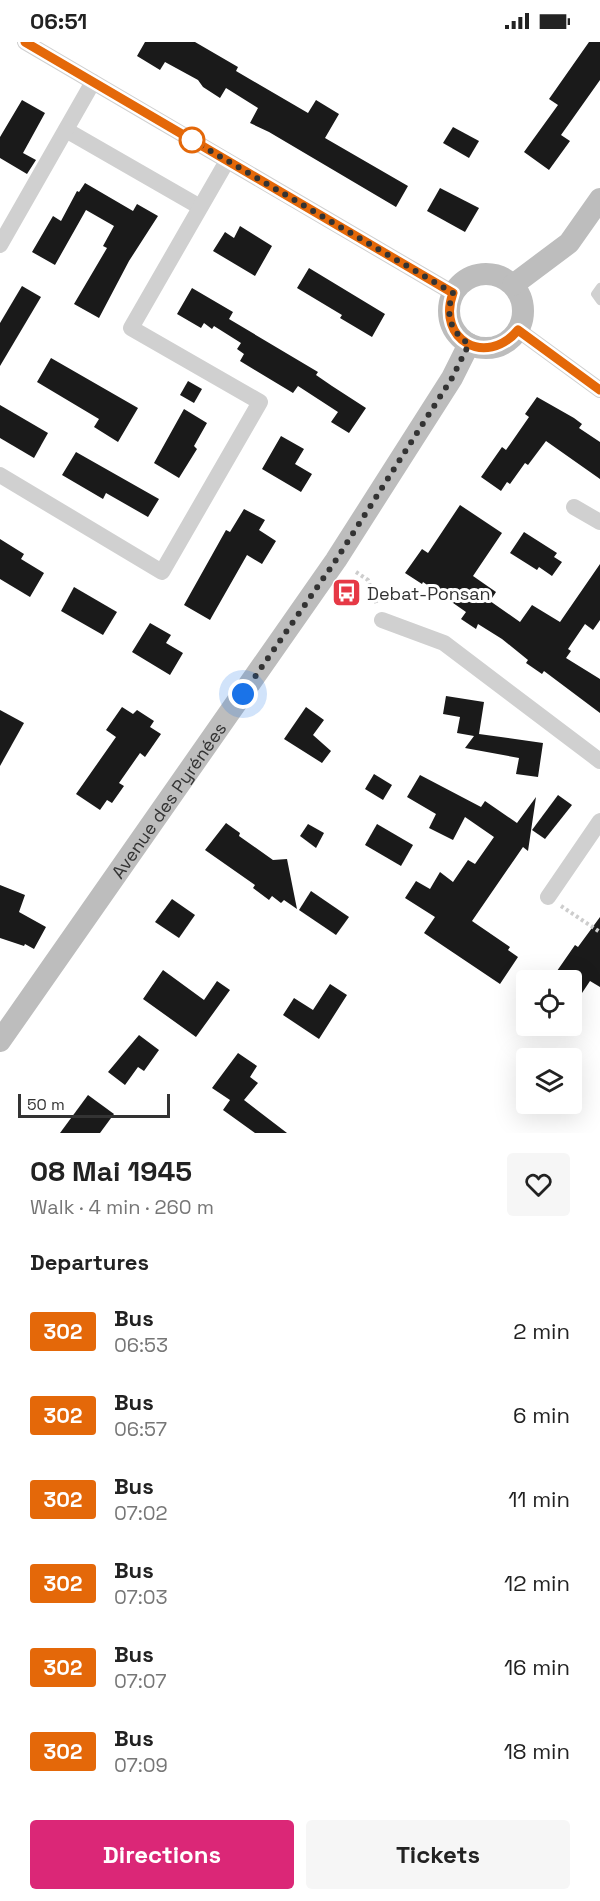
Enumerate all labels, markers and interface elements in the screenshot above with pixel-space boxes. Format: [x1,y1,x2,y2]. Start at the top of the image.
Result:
text: 06:51 [30,7,87,35]
unlabelled marker [179,127,205,153]
bus stop icon: Debat-Ponsan [330,577,362,609]
place label: Debat-Ponsan [367,582,491,605]
your location [228,679,258,709]
street label: Avenue des Pyrénées [106,717,231,883]
map controls [516,970,582,1114]
button: locate [516,970,582,1036]
button: layers [516,1048,582,1114]
scale bar [18,1091,170,1118]
text: 50 m [27,1094,65,1115]
text: 08 Mai 1945 [30,1153,192,1189]
button: heart [507,1153,570,1216]
text: Walk · 4 min · 260 m [30,1194,214,1220]
text: Departures [30,1248,149,1276]
text: Bus [114,1304,154,1332]
text: 2 min [513,1317,570,1345]
text: 302 [44,1318,82,1345]
text: 06:53 [114,1332,168,1358]
text: Bus [114,1388,154,1416]
text: 6 min [513,1401,570,1429]
text: 302 [44,1402,82,1429]
text: 06:57 [114,1416,167,1442]
text: Bus [114,1472,154,1500]
text: 11 min [508,1485,570,1513]
text: 302 [44,1486,82,1513]
text: 07:02 [114,1500,168,1526]
text: Bus [114,1556,154,1584]
text: 12 min [504,1569,570,1597]
text: 302 [44,1570,82,1597]
text: 07:03 [114,1584,168,1610]
text: Bus [114,1640,154,1668]
text: 16 min [504,1653,570,1681]
text: 302 [44,1654,82,1681]
text: 07:07 [114,1668,167,1694]
text: Bus [114,1724,154,1752]
text: 18 min [504,1737,570,1765]
text: 302 [44,1738,82,1765]
text: 07:09 [114,1752,168,1778]
button: Directions [30,1820,294,1889]
button: Tickets [306,1820,570,1889]

